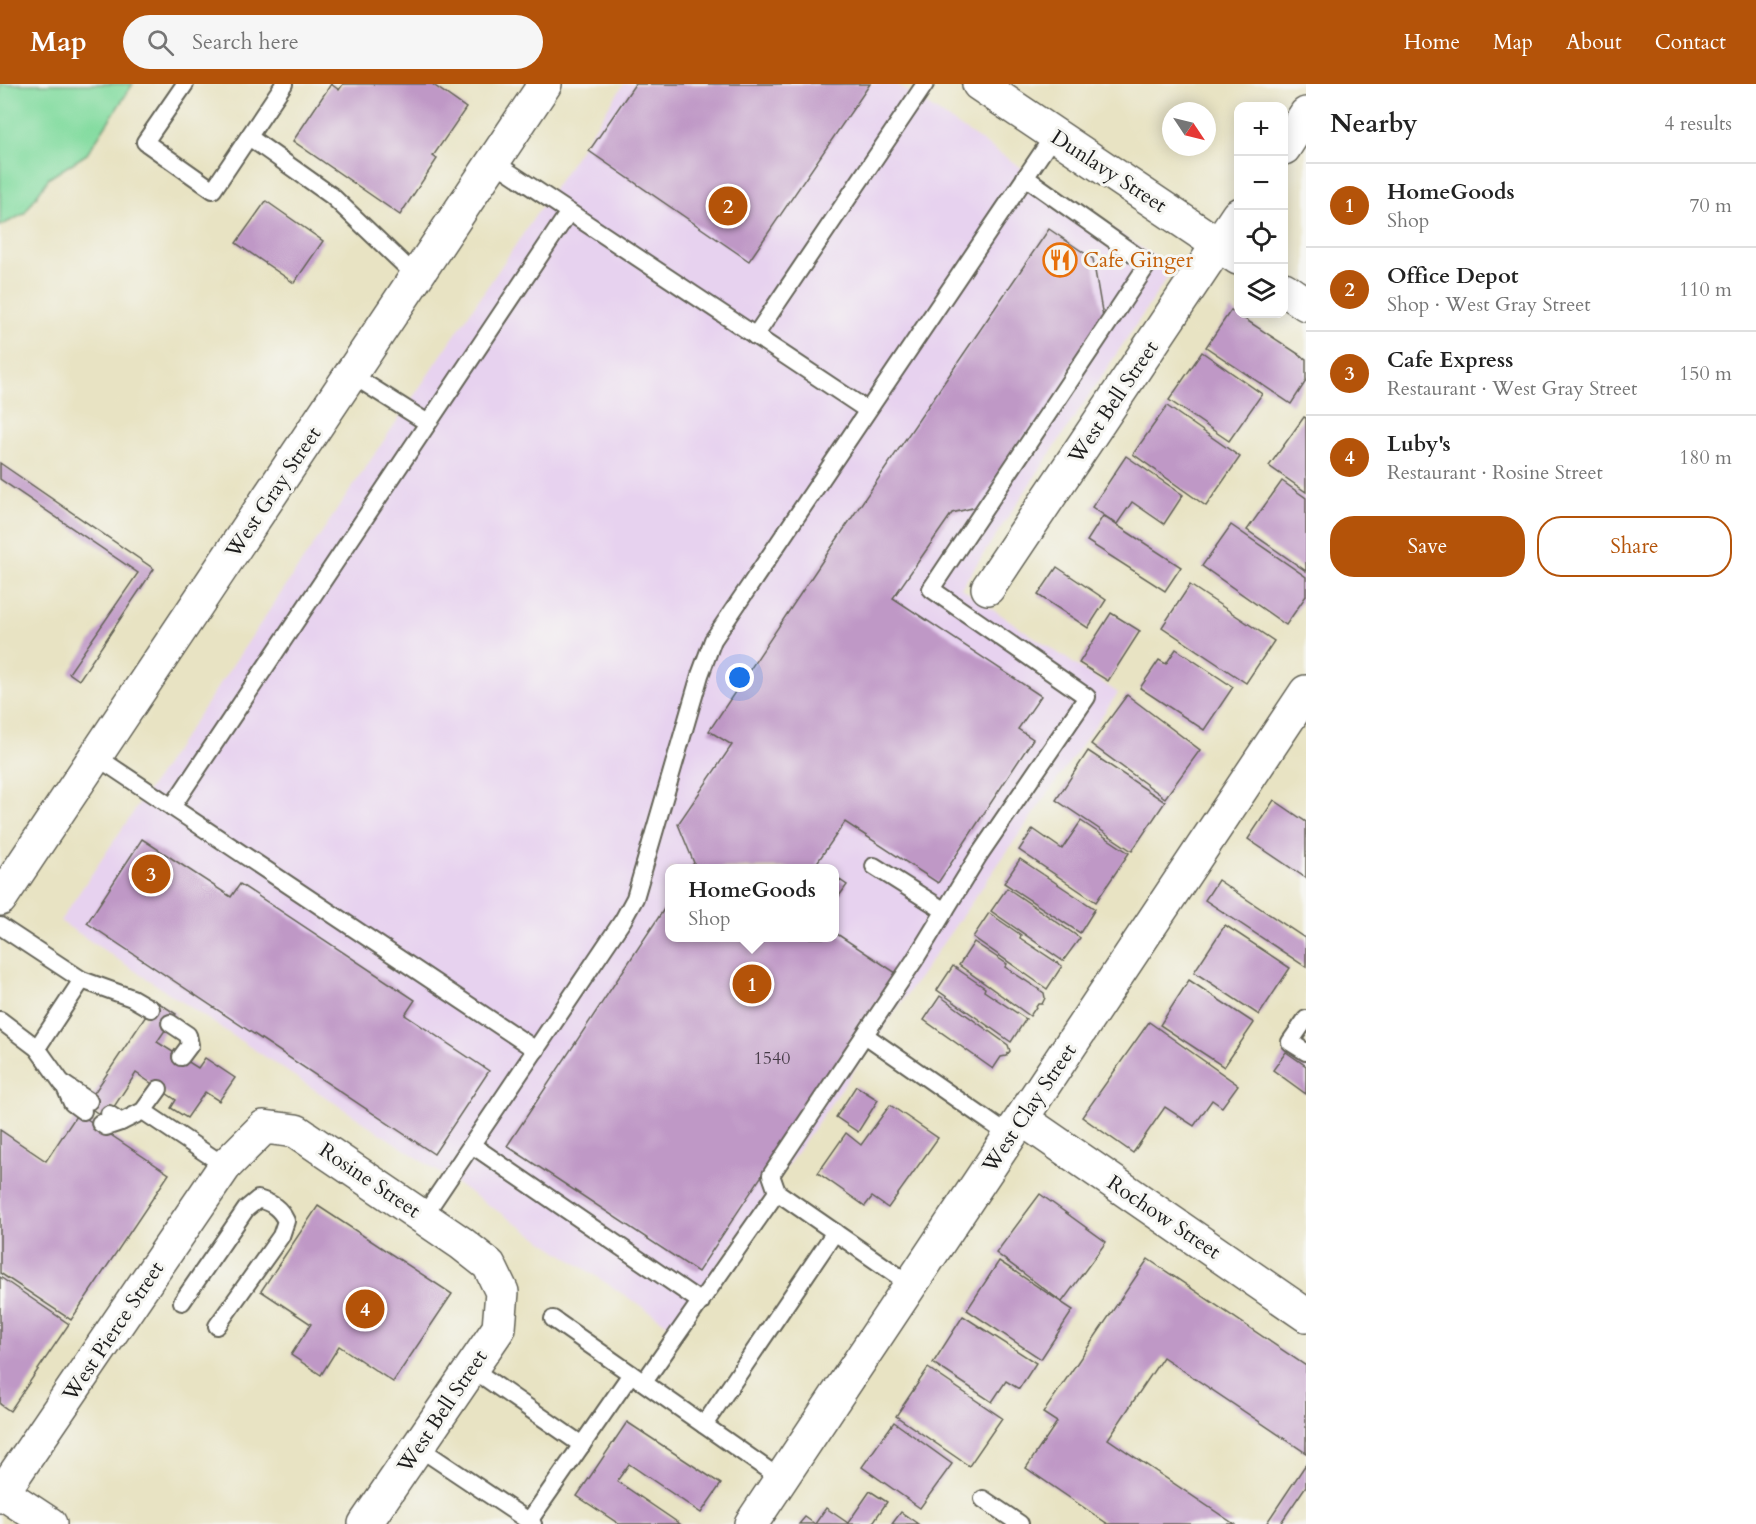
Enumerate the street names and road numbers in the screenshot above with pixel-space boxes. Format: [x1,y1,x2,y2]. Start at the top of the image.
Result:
street label: Dunlavy Street [1045,123,1173,220]
street label: West Bell Street [1061,335,1166,470]
street label: West Gray Street [218,421,328,564]
street label: West Clay Street [975,1038,1084,1179]
street label: Rosine Street [313,1136,426,1225]
street label: Rochow Street [1101,1169,1227,1266]
street label: West Pierce Street [55,1255,171,1408]
street label: West Bell Street [390,1344,495,1479]

